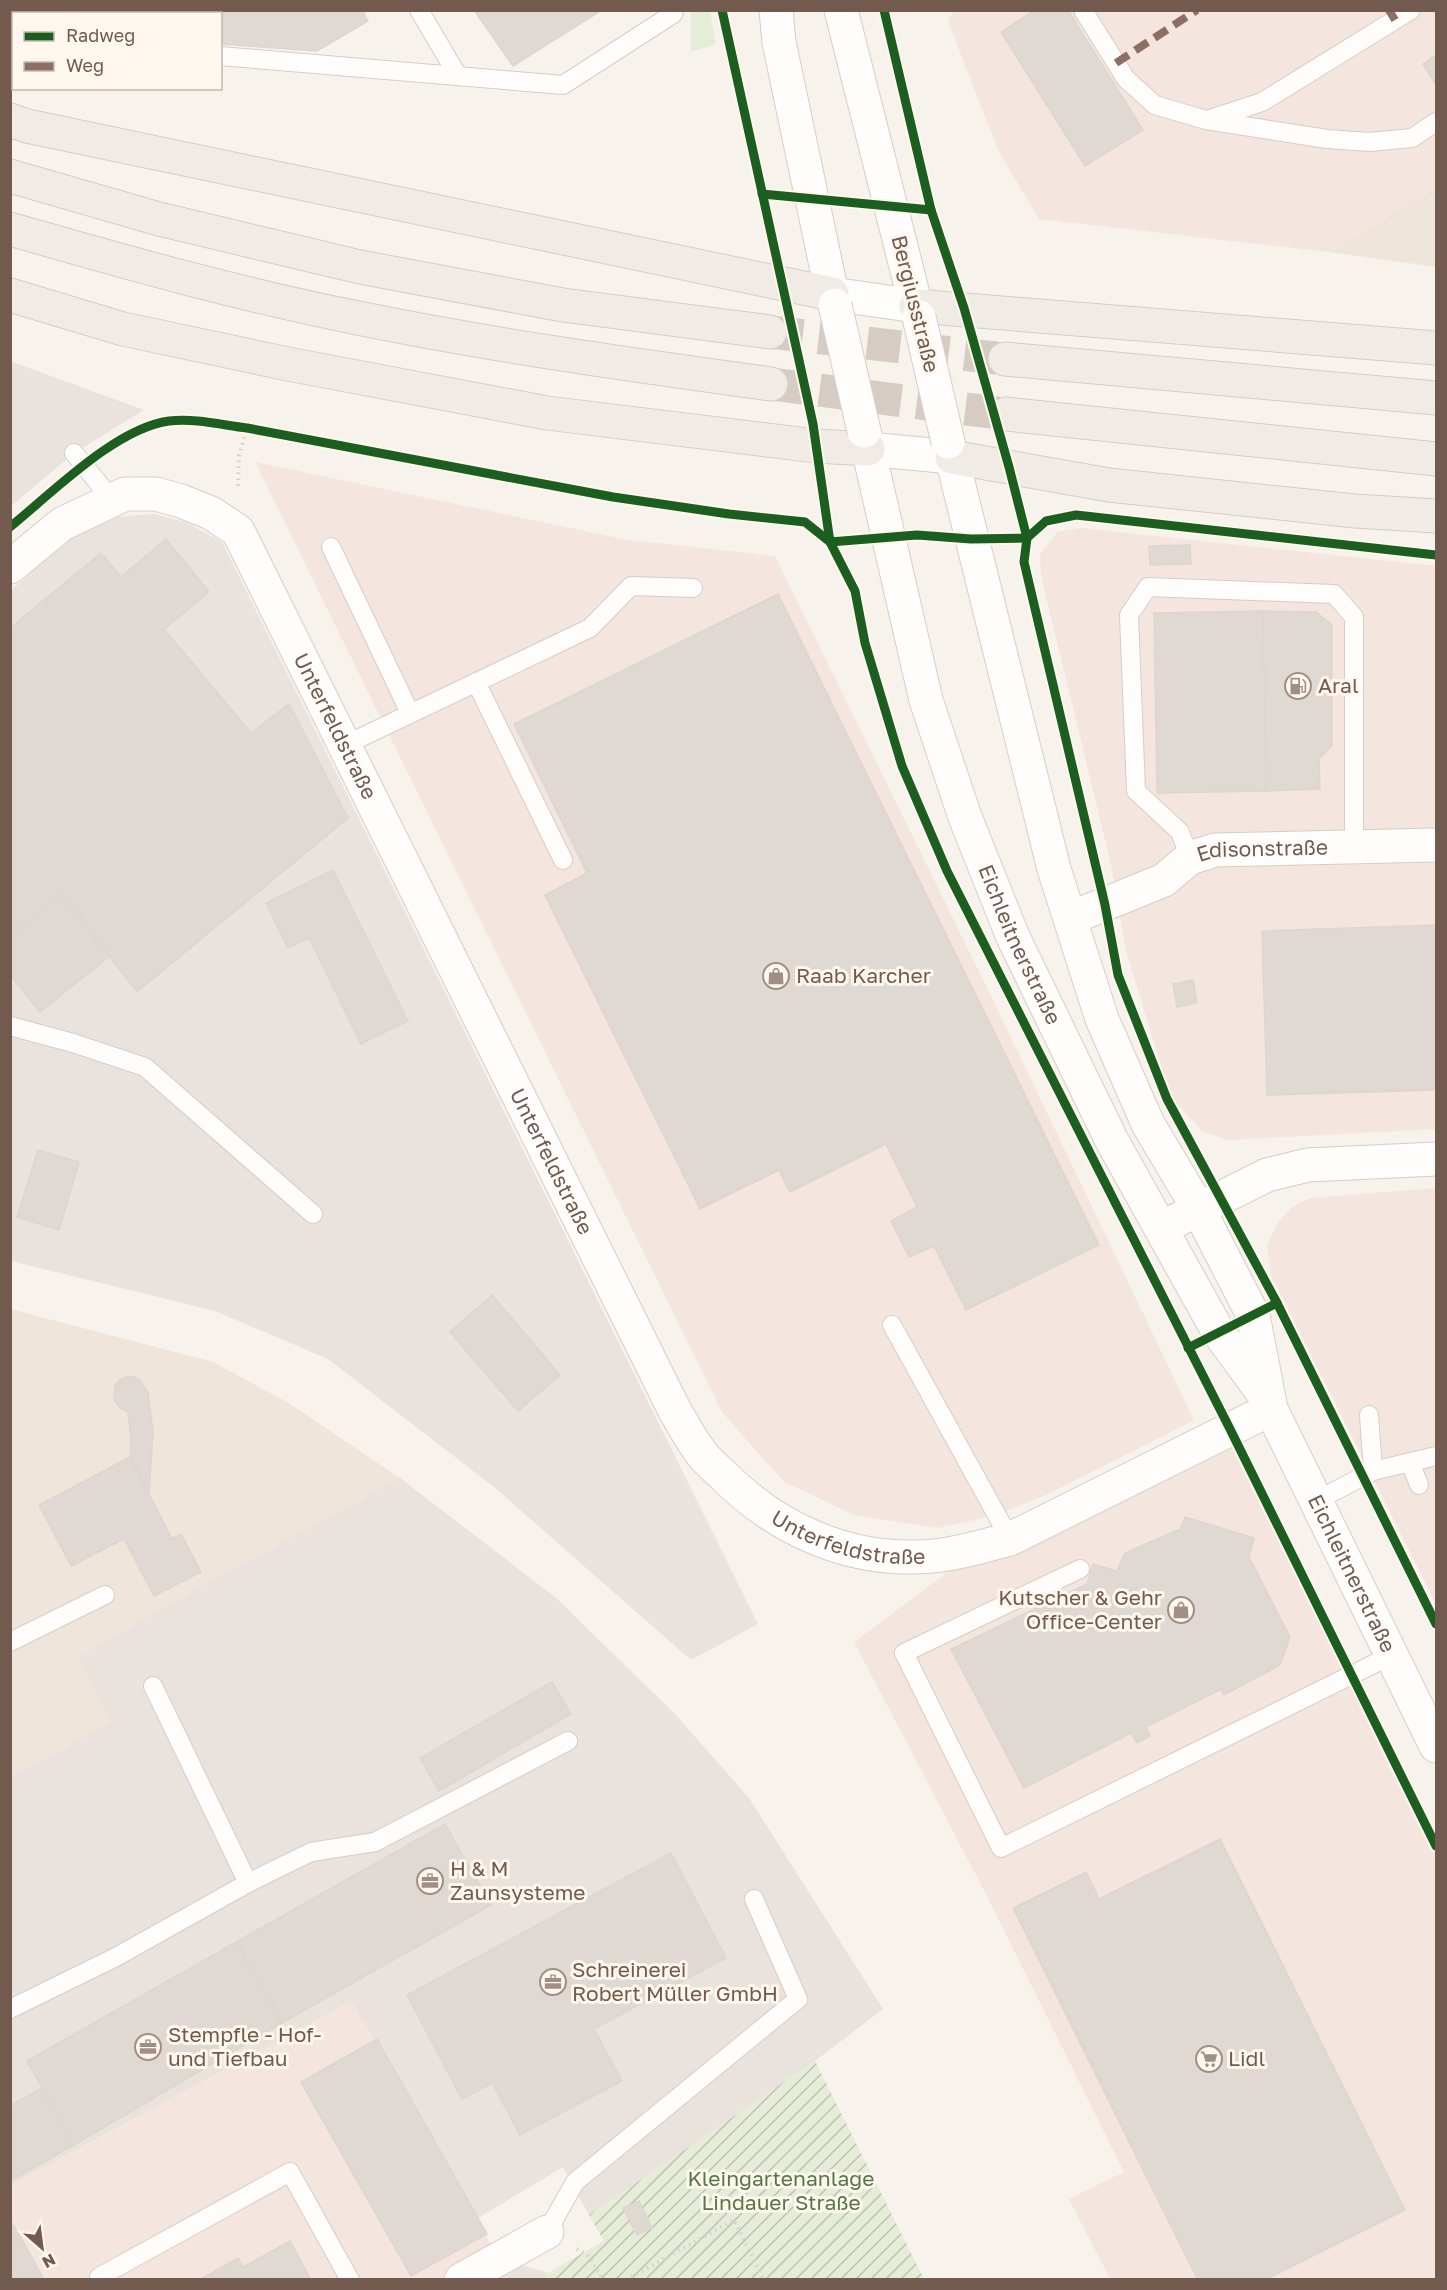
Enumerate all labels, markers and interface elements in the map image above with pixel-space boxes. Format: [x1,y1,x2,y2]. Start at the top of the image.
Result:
legend [12,12,222,90]
text: Radweg [66,24,135,46]
text: Weg [66,54,104,76]
street label: Bergiusstraße [886,233,946,375]
street label: Unterfeldstraße [289,648,383,803]
fuel station icon: Aral [1283,671,1313,701]
place label: Aral [1318,672,1359,698]
street label: Edisonstraße [1193,833,1328,867]
street label: Eichleitnerstraße [973,860,1067,1028]
shop icon: Raab Karcher [761,961,791,991]
place label: Raab Karcher [796,962,931,988]
street label: Unterfeldstraße [505,1084,599,1239]
street label: Eichleitnerstraße [1303,1490,1402,1656]
street label: Unterfeldstraße [767,1504,926,1569]
place label: Kutscher & Gehr Office-Center [998,1584,1162,1634]
shop icon: Kutscher & Gehr Office-Center [1166,1595,1196,1625]
place label: H & M Zaunsysteme [450,1855,585,1905]
office icon: H & M Zaunsysteme [415,1866,445,1896]
place label: Schreinerei Robert Müller GmbH [572,1956,778,2006]
office icon: Schreinerei Robert Müller GmbH [538,1967,568,1997]
place label: Stempfle - Hof- und Tiefbau [168,2021,322,2071]
office icon: Stempfle - Hof- und Tiefbau [133,2032,163,2062]
supermarket icon: Lidl [1194,2044,1224,2074]
place label: Lidl [1228,2045,1265,2071]
park label: Kleingartenanlage Lindauer Straße [688,2165,874,2215]
north arrow [12,2218,72,2278]
text: N [39,2250,59,2273]

